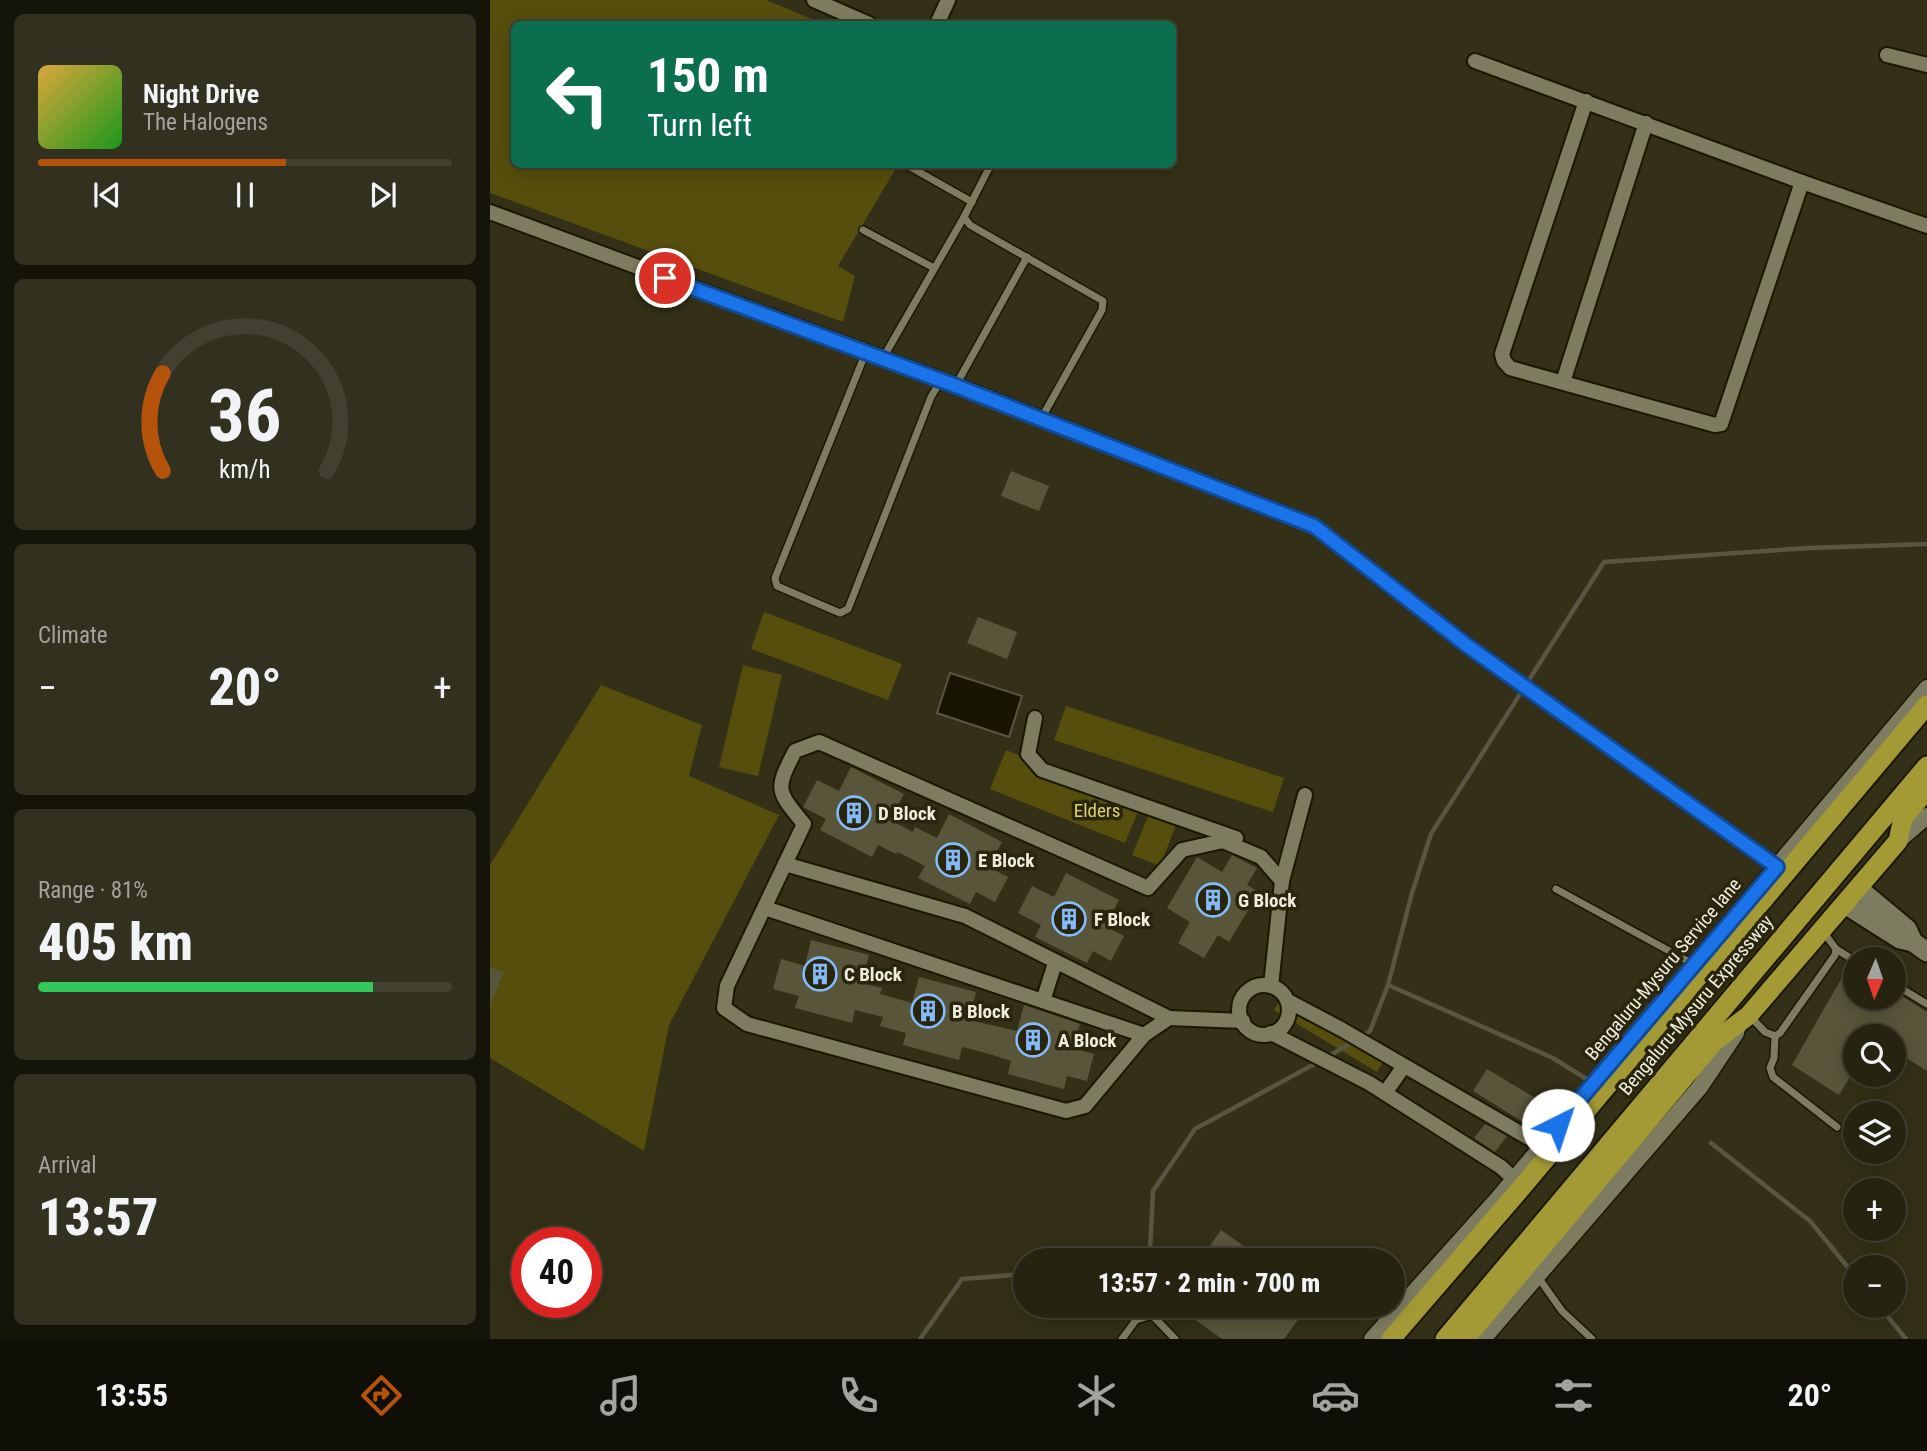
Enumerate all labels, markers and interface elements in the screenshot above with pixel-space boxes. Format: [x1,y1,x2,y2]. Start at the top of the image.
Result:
text: 150 m [647,47,769,104]
icon: left [532,49,623,140]
text: Night Drive [143,79,259,109]
text: Turn left [647,106,752,144]
text: The Halogens [143,109,268,136]
icon: previous [88,176,126,214]
icon: pause [226,176,264,214]
icon: next [364,176,402,214]
pin [635,248,695,308]
icon: arrive [646,259,684,297]
text: 36 [208,373,282,459]
text: km/h [219,454,271,483]
text: Climate [38,622,108,649]
text: 20° [208,657,282,718]
text: − [38,666,57,710]
text: + [433,666,452,710]
building icon: D Block [835,794,873,832]
park label: Elders [1074,799,1120,822]
place label: D Block [878,802,937,825]
building icon: E Block [934,841,972,879]
place label: E Block [978,849,1035,872]
street label: Bengaluru-Mysuru Service lane [1580,873,1746,1065]
text: Range · 81% [38,877,148,904]
building icon: G Block [1194,881,1232,919]
place label: G Block [1238,889,1297,912]
building icon: F Block [1050,900,1088,938]
place label: F Block [1094,908,1151,931]
street label: Bengaluru-Mysuru Expressway [1614,910,1778,1100]
text: 405 km [38,912,193,973]
north arrow [1843,947,1906,1010]
map controls [1843,947,1906,1318]
building icon: C Block [801,955,839,993]
place label: C Block [844,963,903,986]
building icon: B Block [909,992,947,1030]
place label: B Block [952,1000,1011,1023]
building icon: A Block [1014,1021,1052,1059]
button: search [1843,1024,1906,1087]
place label: A Block [1058,1029,1117,1052]
position arrow [1521,1088,1595,1162]
button: layers [1843,1101,1906,1164]
text: Arrival [38,1152,97,1179]
button: + [1843,1178,1906,1241]
text: 13:57 [38,1187,158,1248]
speed limit sign: 40 [511,1227,602,1318]
button: − [1843,1255,1906,1318]
text: 13:57 · 2 min · 700 m [1098,1268,1320,1298]
icon: directions [357,1371,406,1420]
icon: music [596,1371,645,1420]
icon: phone [834,1371,883,1420]
icon: climate [1072,1371,1121,1420]
icon: car [1311,1371,1360,1420]
icon: filters [1549,1371,1598,1420]
text: 13:55 [95,1376,168,1414]
text: 20° [1788,1376,1832,1414]

